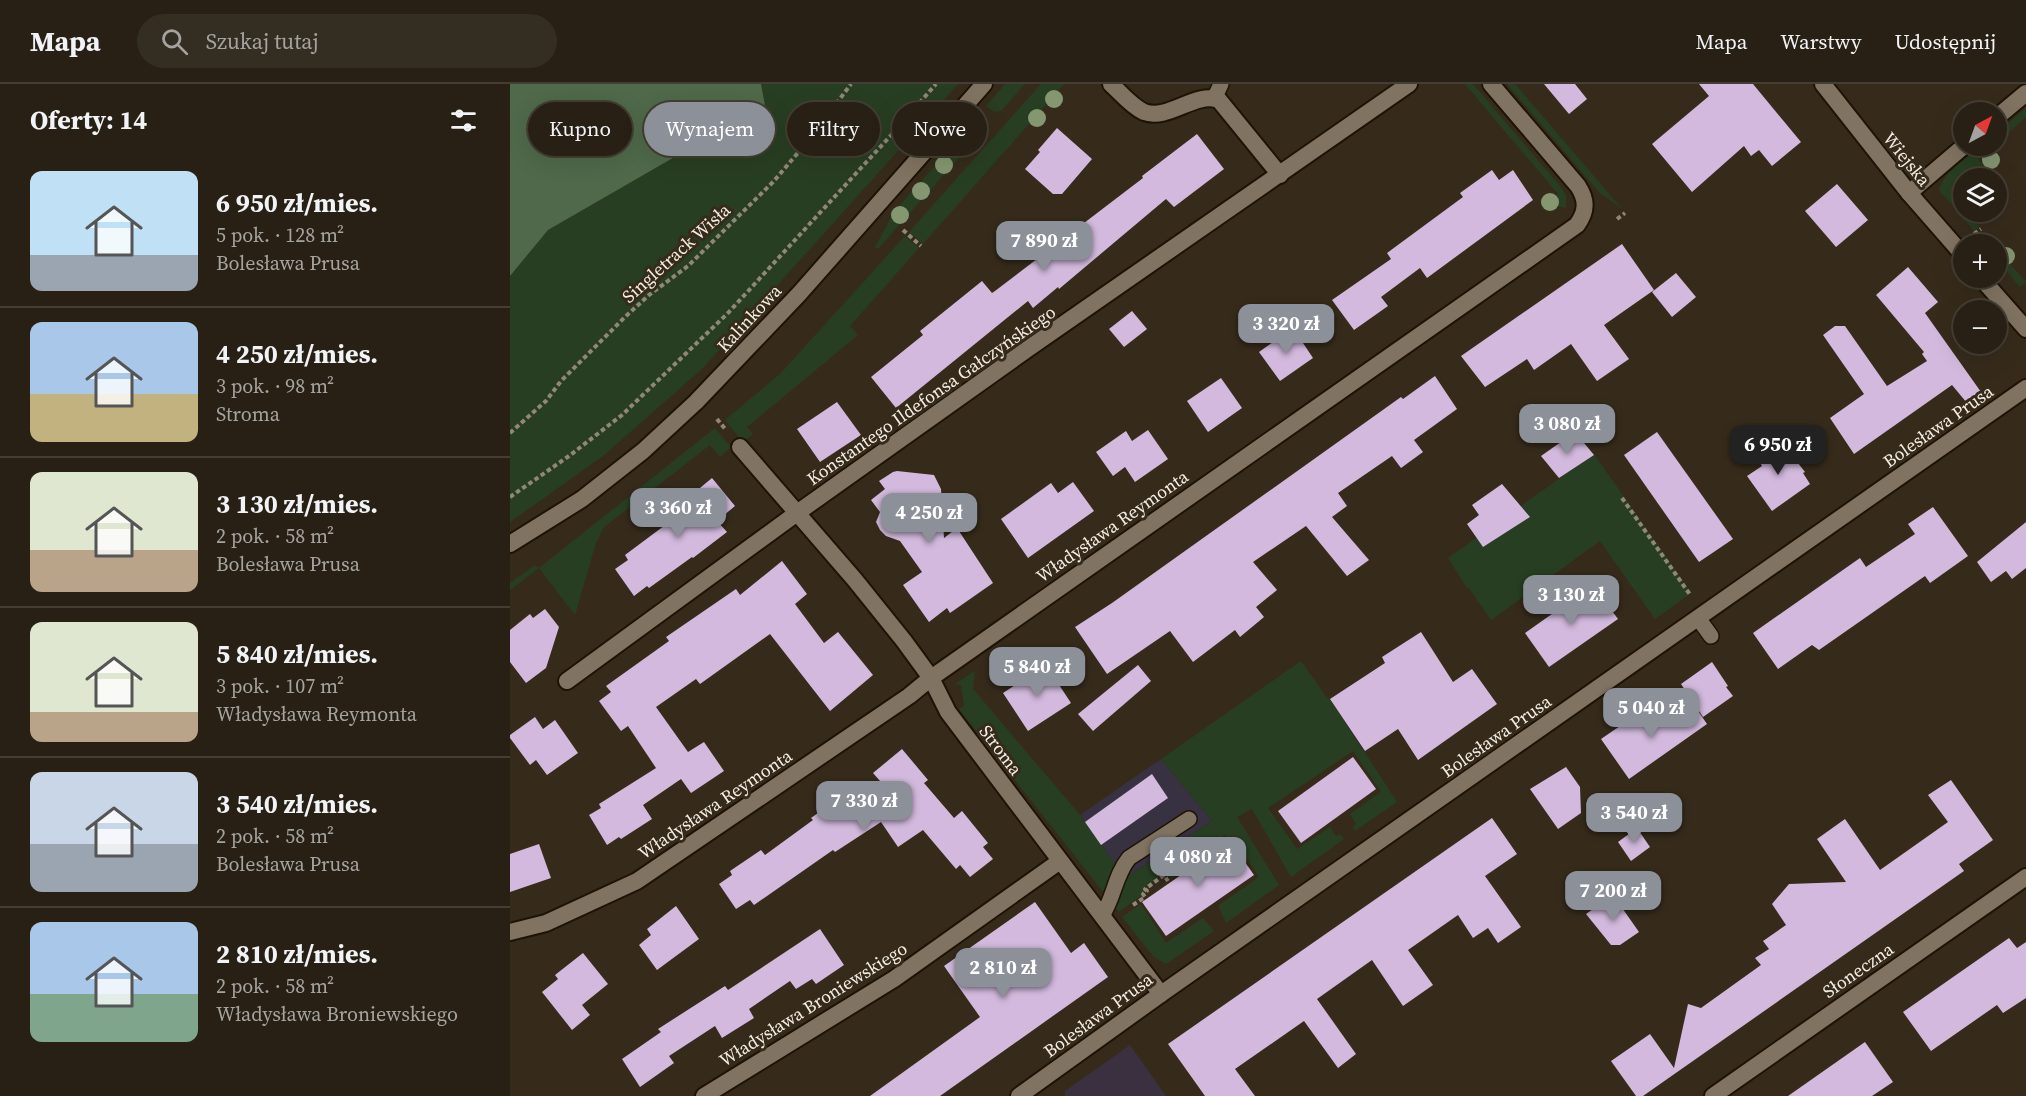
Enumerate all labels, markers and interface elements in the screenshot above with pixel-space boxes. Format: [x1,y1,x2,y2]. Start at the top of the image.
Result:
search box [137,14,557,68]
text: Mapa [30,22,101,60]
icon: search [158,25,191,58]
text: Szukaj tutaj [206,26,319,56]
text: Mapa [1696,27,1747,56]
text: Warstwy [1780,27,1861,56]
text: Udostępnij [1894,27,1996,56]
text: Oferty: 14 [30,102,147,138]
chip: Kupno [528,102,632,156]
chip: Wynajem [644,102,775,156]
chip: Filtry [787,102,880,156]
chip: Nowe [892,102,987,156]
north arrow [1953,102,2007,156]
map controls [1953,102,2007,354]
icon: filters [447,104,480,137]
street label: Wiejska [1877,127,1937,192]
button: layers [1953,168,2007,222]
text: 6 950 zł/mies. [216,185,378,221]
icon: home [78,195,150,267]
street label: Singletrack Wisła [616,197,736,308]
text: 5 pok. · 128 m² [216,221,344,249]
pin: 7 890 zł [982,221,1106,272]
text: 7 890 zł [1010,226,1078,254]
button: + [1953,234,2007,288]
text: Bolesława Prusa [216,249,360,277]
street label: Kalinkowa [711,278,788,357]
street label: Konstantego Ildefonsa Gałczyńskiego [802,299,1061,491]
button: − [1953,300,2007,354]
pin: 3 320 zł [1224,304,1348,355]
text: 3 320 zł [1252,309,1320,337]
text: 4 250 zł/mies. [216,336,378,372]
icon: home [78,346,150,418]
text: 3 pok. · 98 m² [216,372,334,400]
street label: Bolesława Prusa [1878,378,1999,473]
text: Stroma [216,400,280,428]
pin: 3 080 zł [1505,404,1629,455]
text: 3 080 zł [1533,409,1601,437]
pin: 6 950 zł [1716,425,1840,476]
text: 6 950 zł [1744,430,1812,458]
street label: Władysława Reymonta [1031,463,1194,588]
text: 3 130 zł/mies. [216,486,378,522]
pin: 3 360 zł [616,488,740,539]
text: 3 360 zł [644,493,712,521]
pin: 4 250 zł [867,493,991,544]
icon: home [78,496,150,568]
text: 4 250 zł [895,498,963,526]
text: 2 pok. · 58 m² [216,522,334,550]
text: Bolesława Prusa [216,550,360,578]
pin: 3 130 zł [1509,575,1633,626]
text: 3 130 zł [1537,580,1605,608]
text: 5 840 zł/mies. [216,636,378,672]
icon: home [78,646,150,718]
pin: 5 840 zł [975,647,1099,698]
text: 5 840 zł [1003,652,1071,680]
text: 3 pok. · 107 m² [216,672,344,700]
street label: Bolesława Prusa [1436,688,1557,783]
pin: 5 040 zł [1589,688,1713,739]
text: 5 040 zł [1617,693,1685,721]
text: Władysława Reymonta [216,700,417,728]
street label: Stroma [974,719,1029,781]
street label: Władysława Reymonta [633,743,798,865]
pin: 7 330 zł [802,781,926,832]
text: 3 540 zł/mies. [216,786,378,822]
text: 7 330 zł [830,786,898,814]
pin: 3 540 zł [1572,793,1696,844]
icon: home [78,796,150,868]
text: 3 540 zł [1600,798,1668,826]
text: 2 pok. · 58 m² [216,822,334,850]
pin: 4 080 zł [1136,837,1260,888]
text: 4 080 zł [1164,842,1232,870]
text: Bolesława Prusa [216,850,360,878]
pin: 7 200 zł [1551,871,1675,922]
text: 7 200 zł [1579,876,1647,904]
text: 2 810 zł/mies. [216,936,378,972]
street label: Władysława Broniewskiego [714,936,912,1072]
street label: Słoneczna [1817,936,1899,1004]
icon: home [78,946,150,1018]
pin: 2 810 zł [941,948,1065,999]
text: 2 810 zł [969,953,1037,981]
street label: Bolesława Prusa [1038,966,1158,1063]
text: 2 pok. · 58 m² [216,972,334,1000]
text: Władysława Broniewskiego [216,1000,458,1028]

